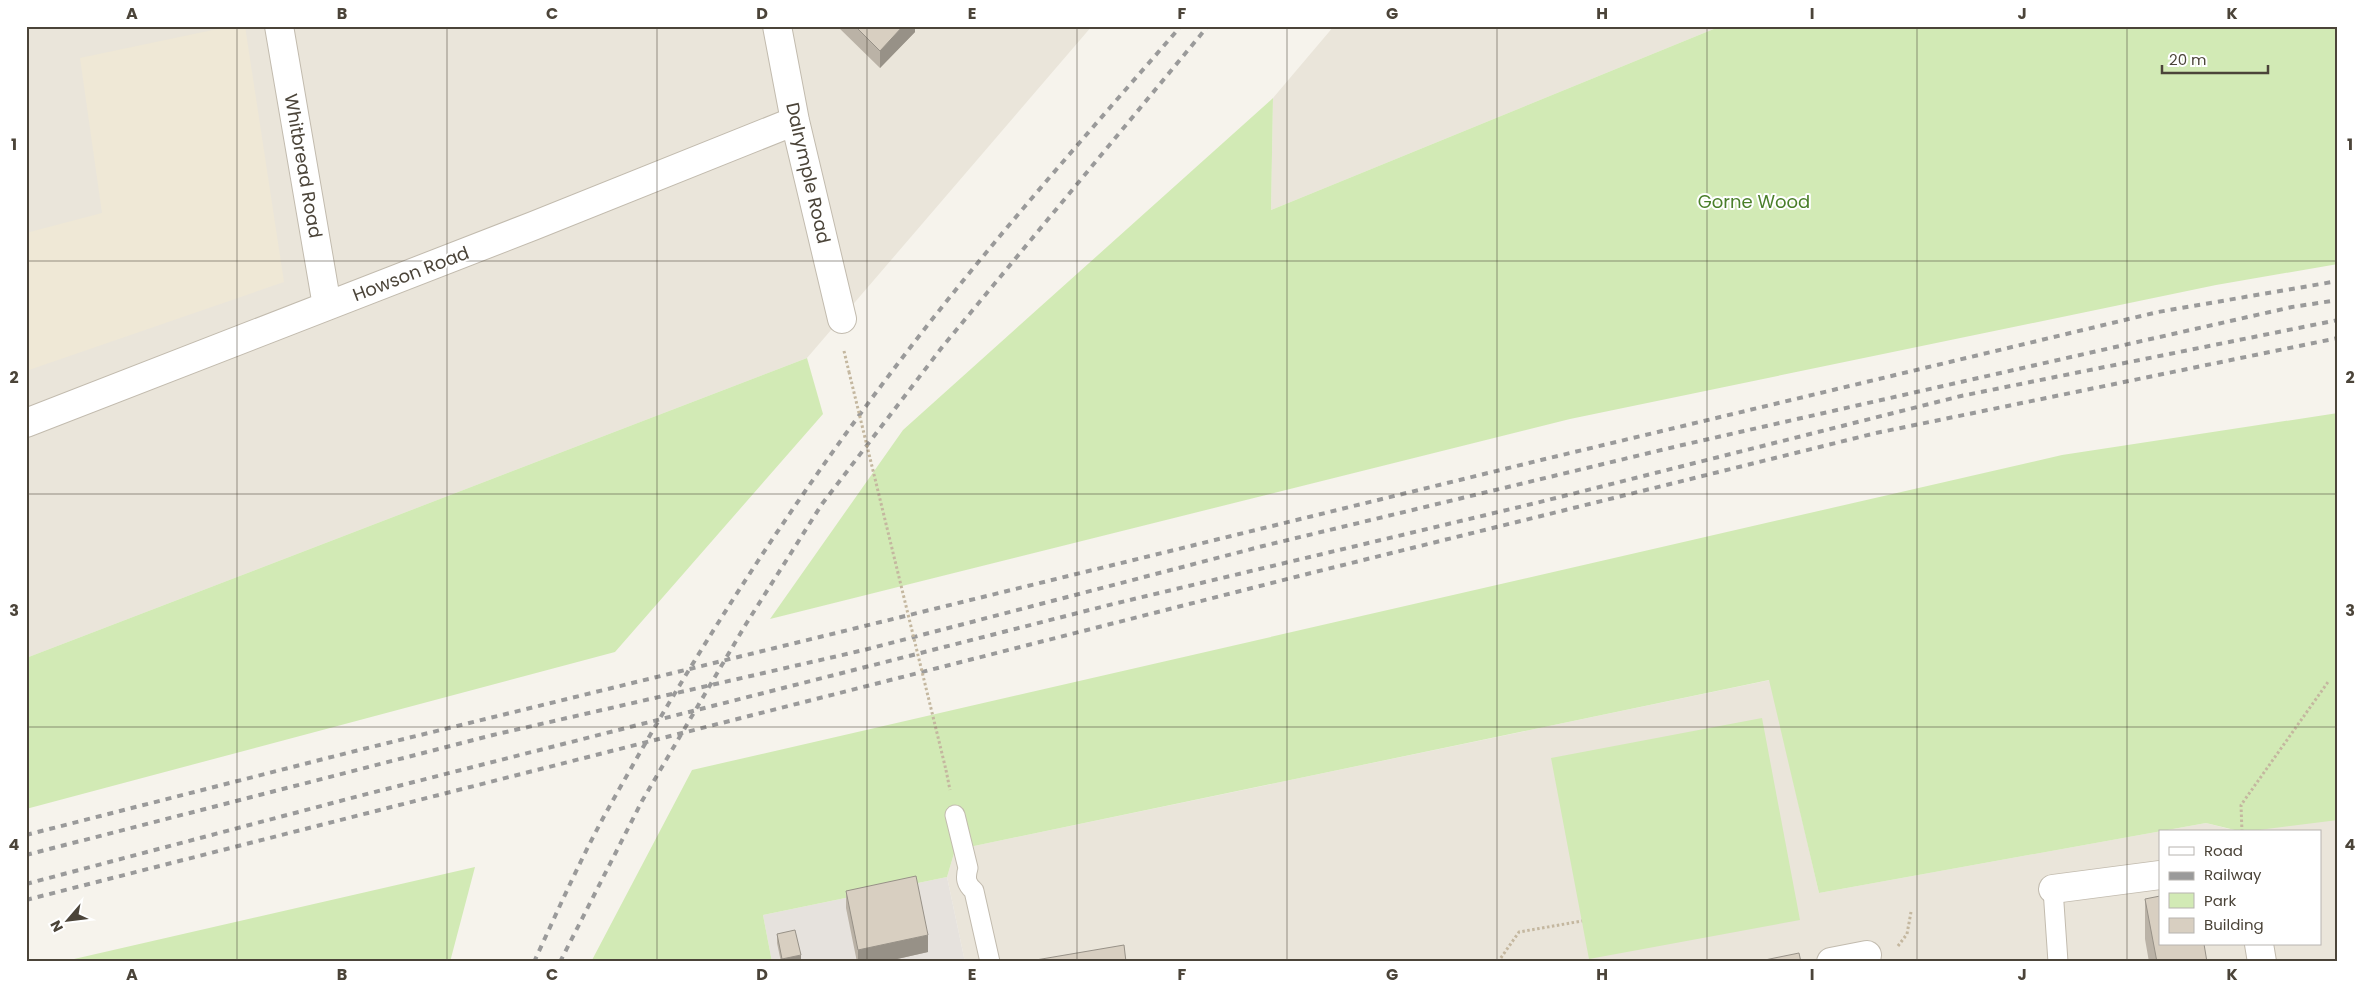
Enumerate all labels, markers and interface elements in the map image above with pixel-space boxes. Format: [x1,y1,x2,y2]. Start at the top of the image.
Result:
text: A [126,2,138,25]
text: B [337,2,347,25]
text: C [546,2,558,25]
text: D [756,2,768,25]
text: E [968,2,976,25]
text: F [1178,2,1187,25]
text: G [1386,2,1398,25]
text: H [1596,2,1608,25]
text: I [1810,2,1814,25]
text: J [2017,2,2027,25]
text: K [2226,2,2238,25]
scale bar [2162,42,2268,74]
text: 20 m [2169,49,2207,70]
street label: Whitbread Road [279,92,328,240]
street label: Dalrymple Road [780,100,837,246]
text: 1 [11,133,17,156]
text: 1 [2347,133,2353,156]
park label: Gorne Wood [1698,189,1810,214]
street label: Howson Road [349,240,473,307]
text: 2 [9,366,19,389]
text: 2 [2345,366,2355,389]
text: 3 [9,599,19,622]
text: 3 [2345,599,2355,622]
legend [2159,830,2322,946]
text: 4 [9,833,20,856]
text: 4 [2345,833,2356,856]
text: Road [2204,840,2243,861]
text: Railway [2204,864,2262,885]
text: Park [2204,890,2236,911]
north arrow [42,896,92,946]
text: Building [2204,914,2264,935]
text: N [45,917,68,935]
text: A [126,963,138,986]
text: B [337,963,347,986]
text: C [546,963,558,986]
text: D [756,963,768,986]
text: E [968,963,976,986]
text: F [1178,963,1187,986]
text: G [1386,963,1398,986]
text: H [1596,963,1608,986]
text: I [1810,963,1814,986]
text: J [2017,963,2027,986]
text: K [2226,963,2238,986]

